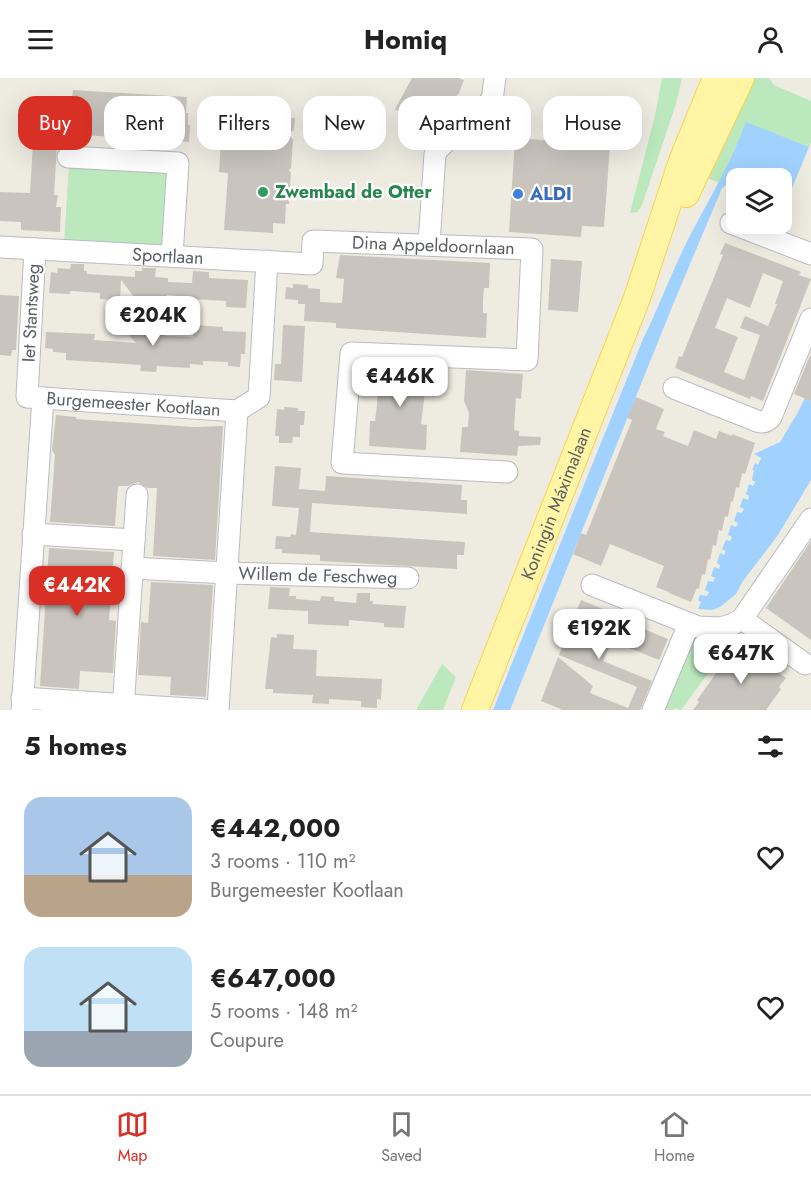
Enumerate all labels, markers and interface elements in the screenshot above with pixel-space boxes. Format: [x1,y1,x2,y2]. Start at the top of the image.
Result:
text: Homiq [364,20,447,59]
icon: menu [24,23,57,56]
icon: person [754,23,787,56]
chip: Buy [18,96,92,150]
chip: Rent [104,96,185,150]
chip: Filters [197,96,291,150]
chip: New [303,96,386,150]
chip: Apartment [398,96,531,150]
chip: House [543,96,642,150]
map controls [726,168,792,234]
button: layers [726,168,792,234]
place label: Zwembad de Otter [275,179,432,205]
place label: ALDI [529,181,572,207]
marker: Zwembad de Otter [256,185,270,199]
marker: ALDI [511,187,525,201]
street label: Dina Appeldoornlaan [352,229,515,261]
street label: Sportlaan [131,241,204,271]
street label: Iet Stantsweg [15,263,47,363]
pin: €204K [111,296,195,347]
text: €204K [119,301,187,330]
pin: €446K [358,357,442,408]
text: €446K [366,362,434,391]
street label: Burgemeester Kootlaan [46,385,222,423]
street label: Koningin Máximalaan [514,423,598,584]
street label: Willem de Feschweg [238,560,398,591]
pin: €442K [35,566,119,617]
text: €442K [43,571,111,600]
pin: €192K [557,609,641,660]
text: €192K [567,614,631,643]
pin: €647K [699,634,783,685]
text: €647K [708,639,774,668]
text: 5 homes [24,727,127,765]
icon: filters [754,730,787,763]
text: €442,000 [210,809,340,847]
icon: home [72,821,144,893]
icon: heart [754,841,787,874]
text: 3 rooms · 110 m² [210,847,356,876]
text: Burgemeester Kootlaan [210,876,404,905]
text: €647,000 [210,959,336,997]
icon: home [72,971,144,1043]
icon: heart [754,991,787,1024]
text: 5 rooms · 148 m² [210,997,357,1026]
text: Coupure [210,1026,284,1055]
tab: Map [116,1108,149,1167]
tab: Saved [381,1108,422,1167]
tab: Home [654,1108,695,1167]

